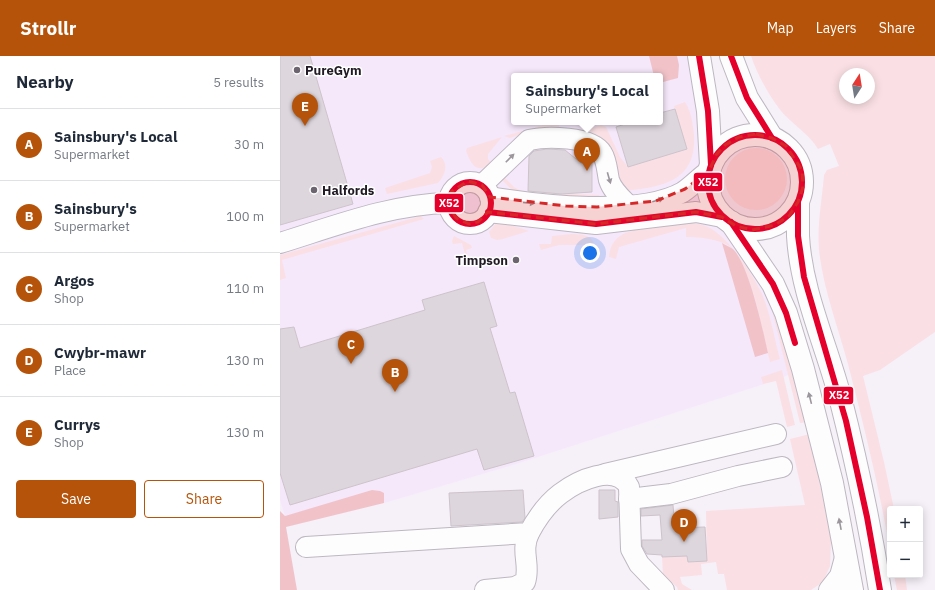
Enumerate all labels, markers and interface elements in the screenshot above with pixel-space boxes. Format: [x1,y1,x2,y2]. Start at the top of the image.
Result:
text: Strollr [20,16,76,40]
text: Map [767,19,794,37]
text: Layers [816,19,857,37]
text: Share [879,19,915,37]
place label: PureGym [305,62,362,79]
marker: PureGym [292,65,302,75]
north arrow [839,68,875,104]
text: Nearby [16,71,74,93]
popup [511,73,663,125]
text: 5 results [213,74,264,91]
text: Sainsbury's Local [525,81,649,100]
pin: E [292,93,318,126]
text: Supermarket [525,100,601,117]
text: Sainsbury's Local [54,127,177,146]
text: A [25,136,33,153]
text: 30 m [234,136,264,153]
pin: A [574,138,600,171]
text: Supermarket [54,146,130,163]
one-way arrow [505,153,515,163]
one-way arrow [607,171,613,184]
line badge: X52 [693,172,723,192]
text: X52 [698,175,719,189]
place label: Halfords [322,182,375,199]
marker: Halfords [309,185,319,195]
line badge: X52 [434,193,464,213]
text: X52 [439,196,460,210]
one-way arrow [652,197,664,203]
text: Sainsbury's [54,199,137,218]
one-way arrow [523,199,535,206]
text: B [25,208,33,225]
text: 100 m [226,208,264,225]
text: Supermarket [54,218,130,235]
your location [580,243,600,263]
place label: Timpson [456,252,508,269]
marker: Timpson [511,255,521,265]
text: Argos [54,271,94,290]
text: C [25,280,33,297]
text: 110 m [226,280,264,297]
text: Shop [54,290,84,307]
pin: C [338,331,364,364]
text: Cwybr-mawr [54,343,146,362]
text: D [24,352,34,369]
text: 130 m [226,352,264,369]
pin: B [382,359,408,392]
text: Place [54,362,86,379]
line badge: X52 [823,386,854,405]
text: X52 [829,388,850,402]
one-way arrow [807,391,813,404]
text: Currys [54,415,100,434]
text: E [25,424,33,441]
text: 130 m [226,424,264,441]
text: Shop [54,434,84,451]
button: Save [16,480,136,518]
button: Share [144,480,264,518]
map controls [887,506,923,578]
button: + [887,506,923,542]
pin: D [671,509,697,542]
one-way arrow [837,518,843,530]
button: − [887,542,923,578]

